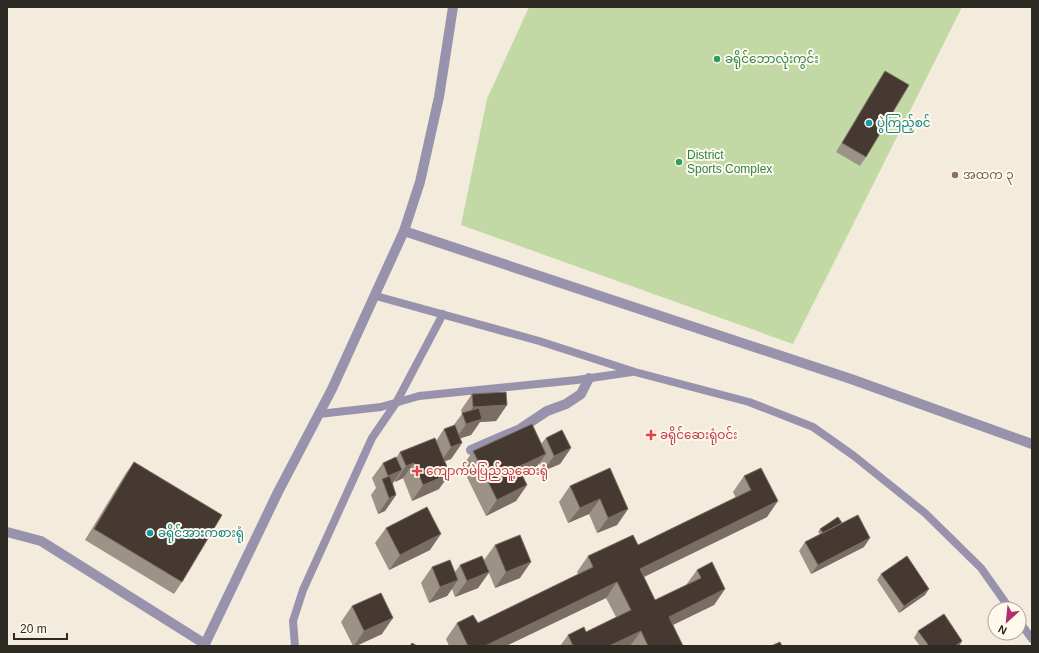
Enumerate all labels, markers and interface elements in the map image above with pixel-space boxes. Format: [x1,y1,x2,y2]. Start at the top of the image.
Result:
place label: ခရိုင်ဘောလုံးကွင်း [725,50,819,69]
marker: ခရိုင်ဘောလုံးကွင်း [712,54,722,64]
place label: ပွဲကြည့်စင် [877,114,931,133]
marker: ပွဲကြည့်စင် [864,118,874,128]
place label: District Sports Complex [687,148,772,176]
marker: District Sports Complex [674,157,684,167]
place label: အထက ၃ [963,168,1014,185]
marker: အထက ၃ [950,170,960,180]
place label: ခရိုင်ဆေးရုံဝင်း [660,426,737,445]
marker: ခရိုင်ဆေးရုံဝင်း [645,429,657,441]
place label: ကျောက်မဲပြည်သူ့ဆေးရုံ [426,462,548,481]
marker: ကျောက်မဲပြည်သူ့ဆေးရုံ [411,465,423,477]
place label: ခရိုင်အားကစားရုံ [158,524,244,543]
marker: ခရိုင်အားကစားရုံ [145,528,155,538]
north arrow [987,601,1027,641]
scale bar [14,615,67,641]
text: 20 m [20,622,47,636]
text: N [996,623,1009,637]

